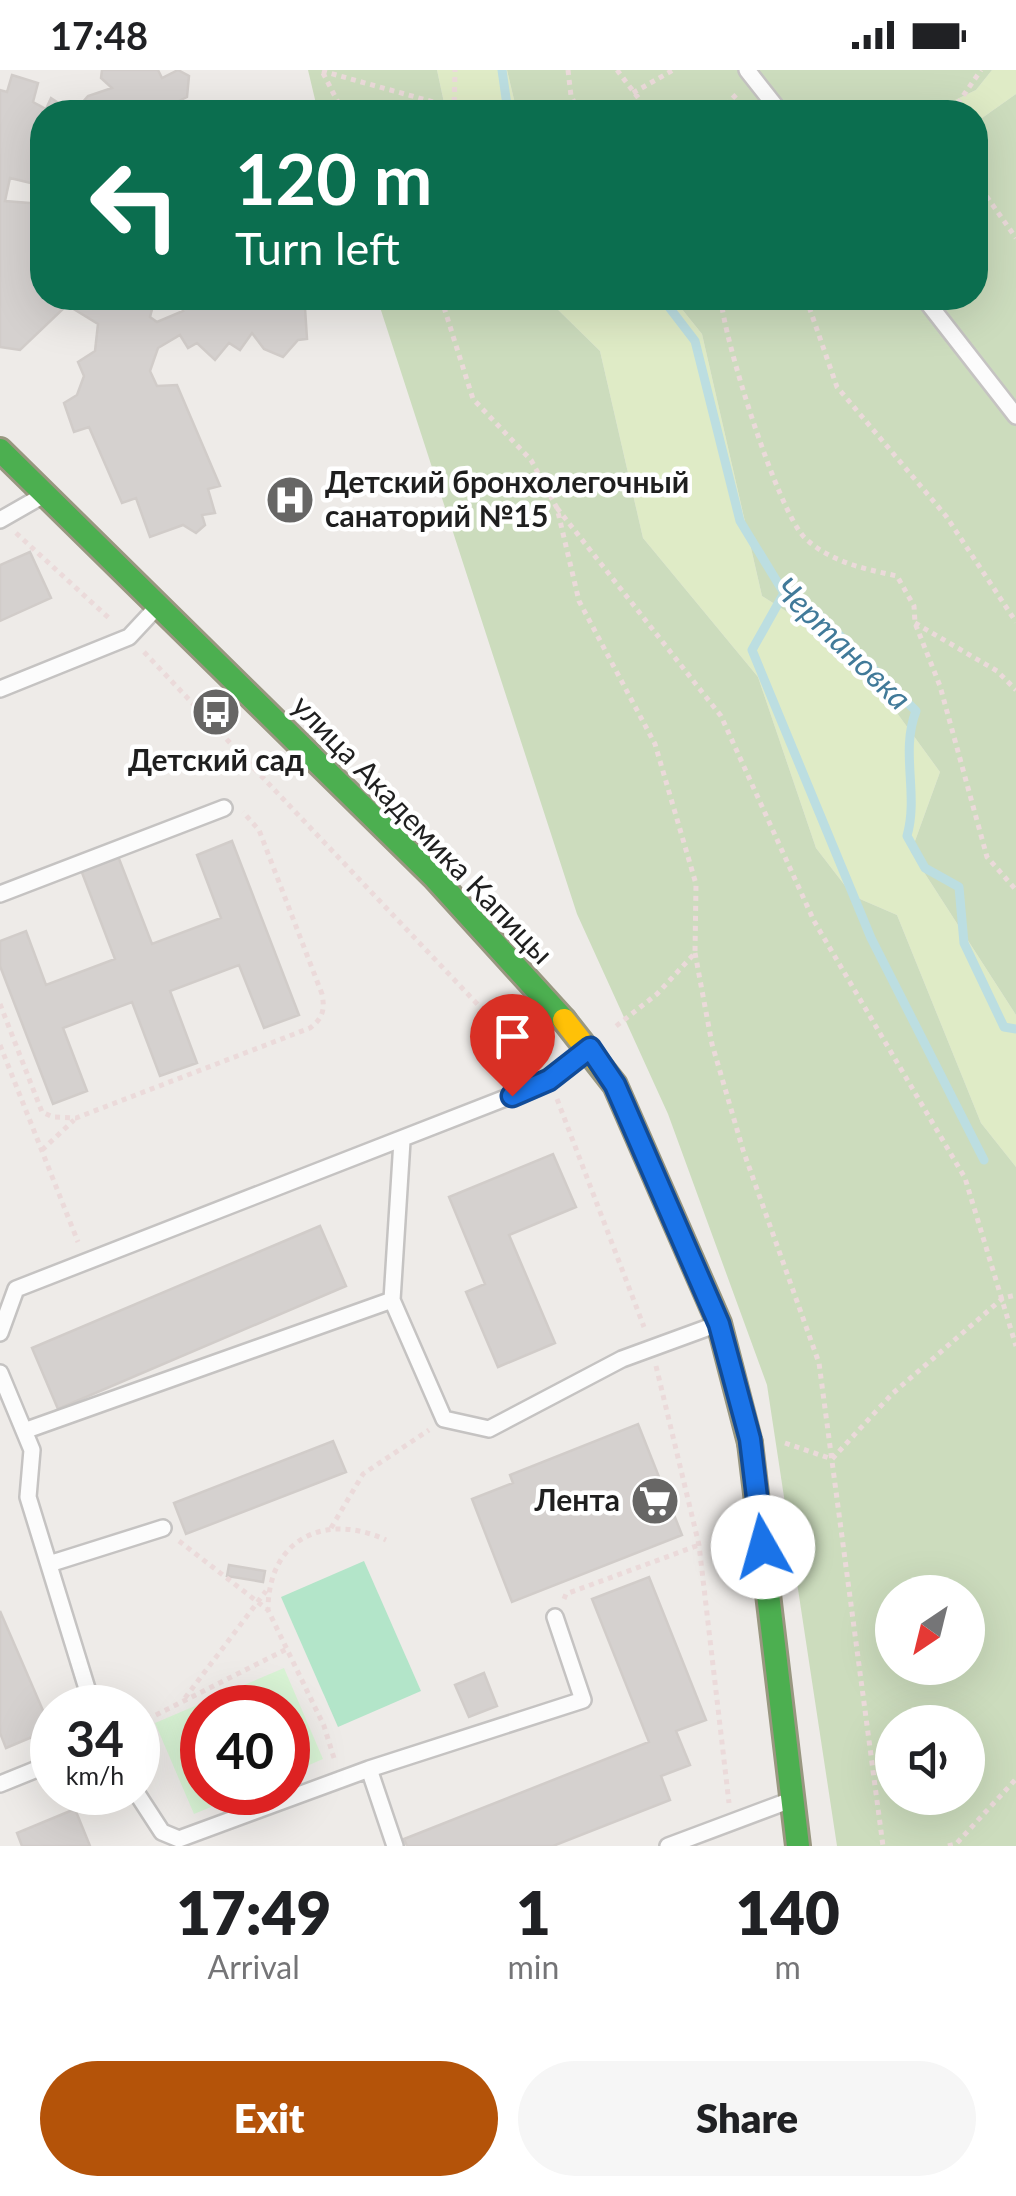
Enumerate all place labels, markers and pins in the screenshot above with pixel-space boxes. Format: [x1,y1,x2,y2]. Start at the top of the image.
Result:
place label: Детский бронхолегочный санаторий №15 [325,463,689,533]
hospital icon: Детский бронхолегочный санаторий №15 [264,474,316,526]
bus stop icon: Детский сад [190,686,242,738]
place label: Детский сад [128,741,304,777]
pin [470,994,555,1097]
supermarket icon: Лента [629,1475,681,1527]
place label: Лента [533,1481,620,1517]

